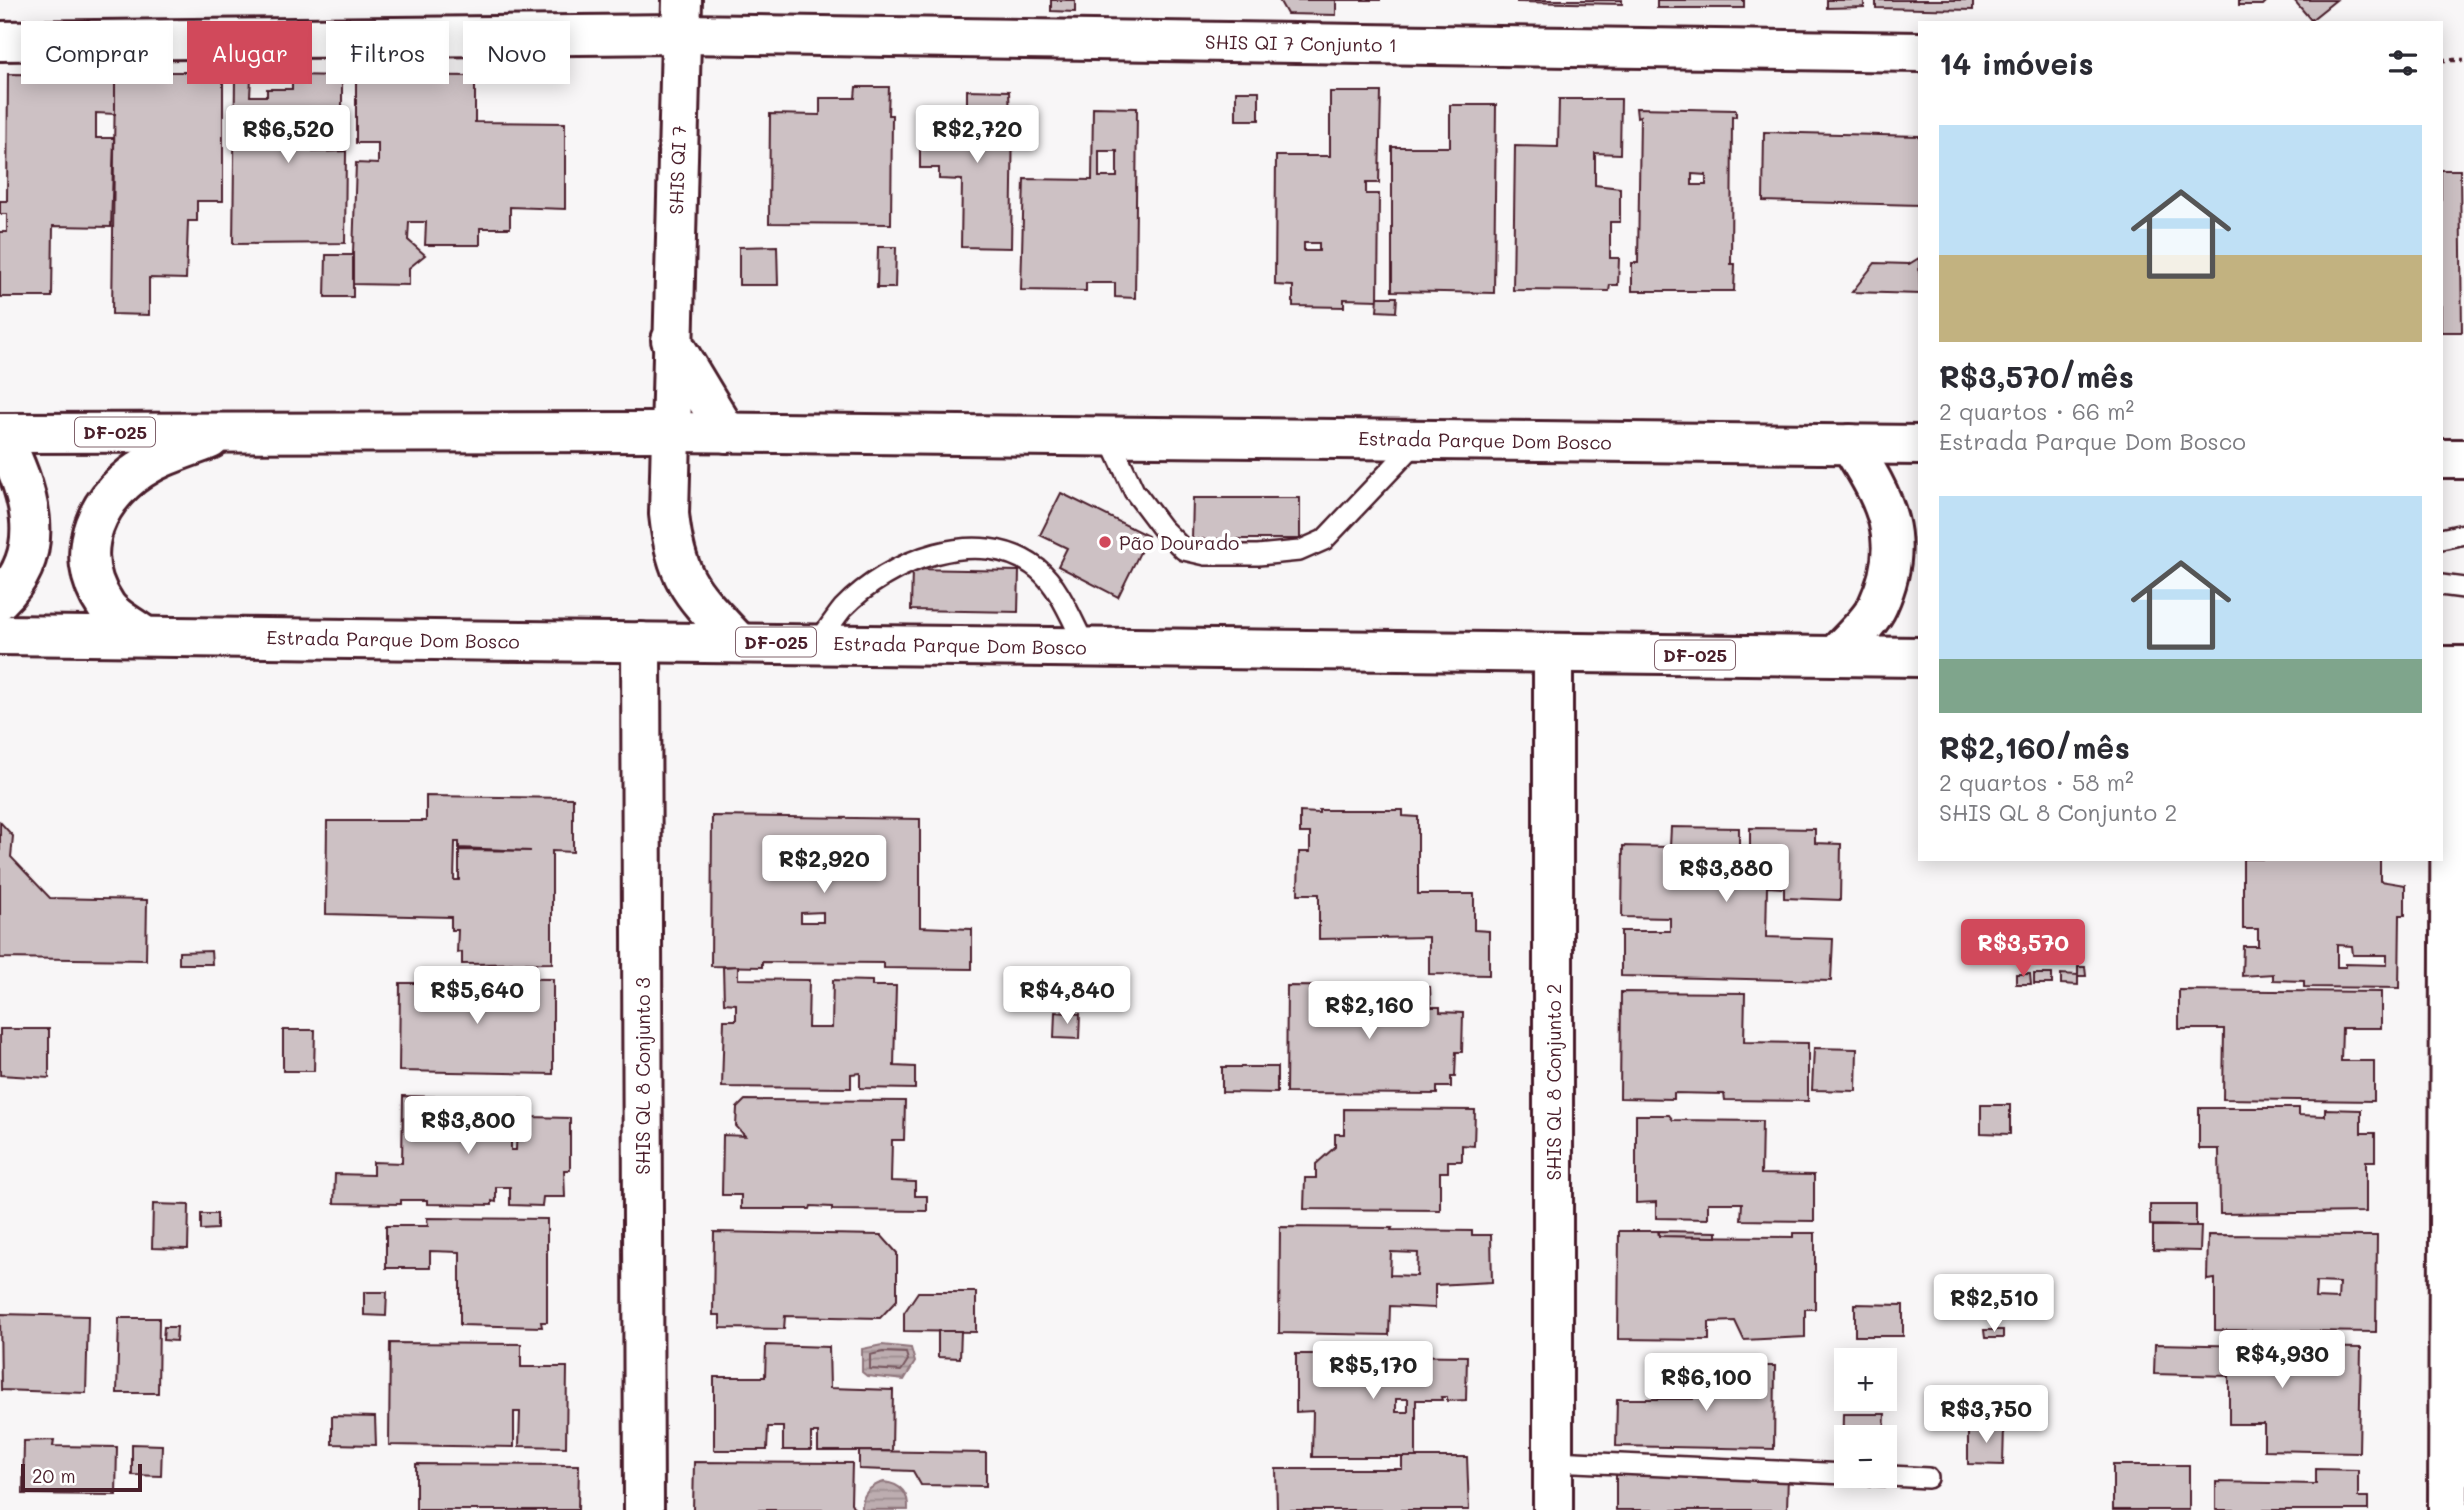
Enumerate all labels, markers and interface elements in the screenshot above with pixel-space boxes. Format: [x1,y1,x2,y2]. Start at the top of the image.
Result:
chip: Comprar [21,21,173,84]
chip: Alugar [187,21,312,84]
chip: Filtros [326,21,449,84]
chip: Novo [463,21,570,84]
street label: SHIS QI 7 Conjunto 1 [1205,29,1397,57]
text: 14 imóveis [1939,43,2094,83]
icon: filters [2384,44,2422,82]
pin: R$6,520 [223,106,353,165]
pin: R$2,720 [912,106,1042,165]
text: R$6,520 [242,113,334,143]
text: R$2,720 [932,113,1022,143]
street label: SHIS QI 7 [663,125,691,215]
icon: home [2118,171,2244,297]
text: R$3,570/mês [1939,356,2134,396]
text: 2 quartos · 66 m² [1939,396,2134,426]
road number: DF-025 [75,418,155,446]
street label: Estrada Parque Dom Bosco [1358,425,1612,455]
text: Estrada Parque Dom Bosco [1939,426,2246,456]
place label: Pão Dourado [1119,530,1239,555]
marker: Pão Dourado [1097,534,1113,550]
icon: home [2118,542,2244,668]
street label: Estrada Parque Dom Bosco [266,624,520,654]
road number: DF-025 [736,628,816,656]
street label: Estrada Parque Dom Bosco [833,630,1087,660]
road number: DF-025 [1655,640,1735,670]
text: R$2,160/mês [1939,727,2130,767]
text: 2 quartos · 58 m² [1939,767,2134,797]
text: SHIS QL 8 Conjunto 2 [1939,797,2177,827]
pin: R$2,920 [759,836,889,895]
text: R$2,920 [778,843,870,873]
pin: R$3,880 [1661,844,1791,904]
text: R$3,880 [1679,852,1773,882]
pin: R$3,570 [1958,920,2088,979]
text: R$3,570 [1977,927,2069,957]
pin: R$5,640 [412,967,542,1026]
pin: R$4,840 [1002,967,1132,1026]
text: R$5,640 [430,974,524,1004]
text: R$4,840 [1019,974,1115,1004]
street label: SHIS QL 8 Conjunto 3 [630,977,655,1175]
pin: R$2,160 [1304,982,1434,1041]
street label: SHIS QL 8 Conjunto 2 [1541,984,1566,1180]
text: R$2,160 [1325,989,1413,1019]
pin: R$3,800 [403,1096,533,1156]
text: R$3,800 [421,1104,515,1134]
pin: R$2,510 [1929,1274,2059,1334]
text: R$2,510 [1950,1282,2038,1312]
pin: R$4,930 [2217,1330,2347,1390]
text: R$4,930 [2235,1338,2329,1368]
pin: R$5,170 [1308,1342,1438,1401]
map controls [1834,1348,1897,1488]
button: + [1834,1348,1897,1411]
text: R$5,170 [1329,1349,1417,1379]
pin: R$6,100 [1641,1354,1771,1413]
text: R$6,100 [1661,1361,1751,1391]
pin: R$3,750 [1921,1386,2051,1445]
text: R$3,750 [1940,1393,2032,1423]
button: − [1834,1425,1897,1488]
scale bar [21,1461,142,1493]
text: 20 m [32,1463,76,1488]

